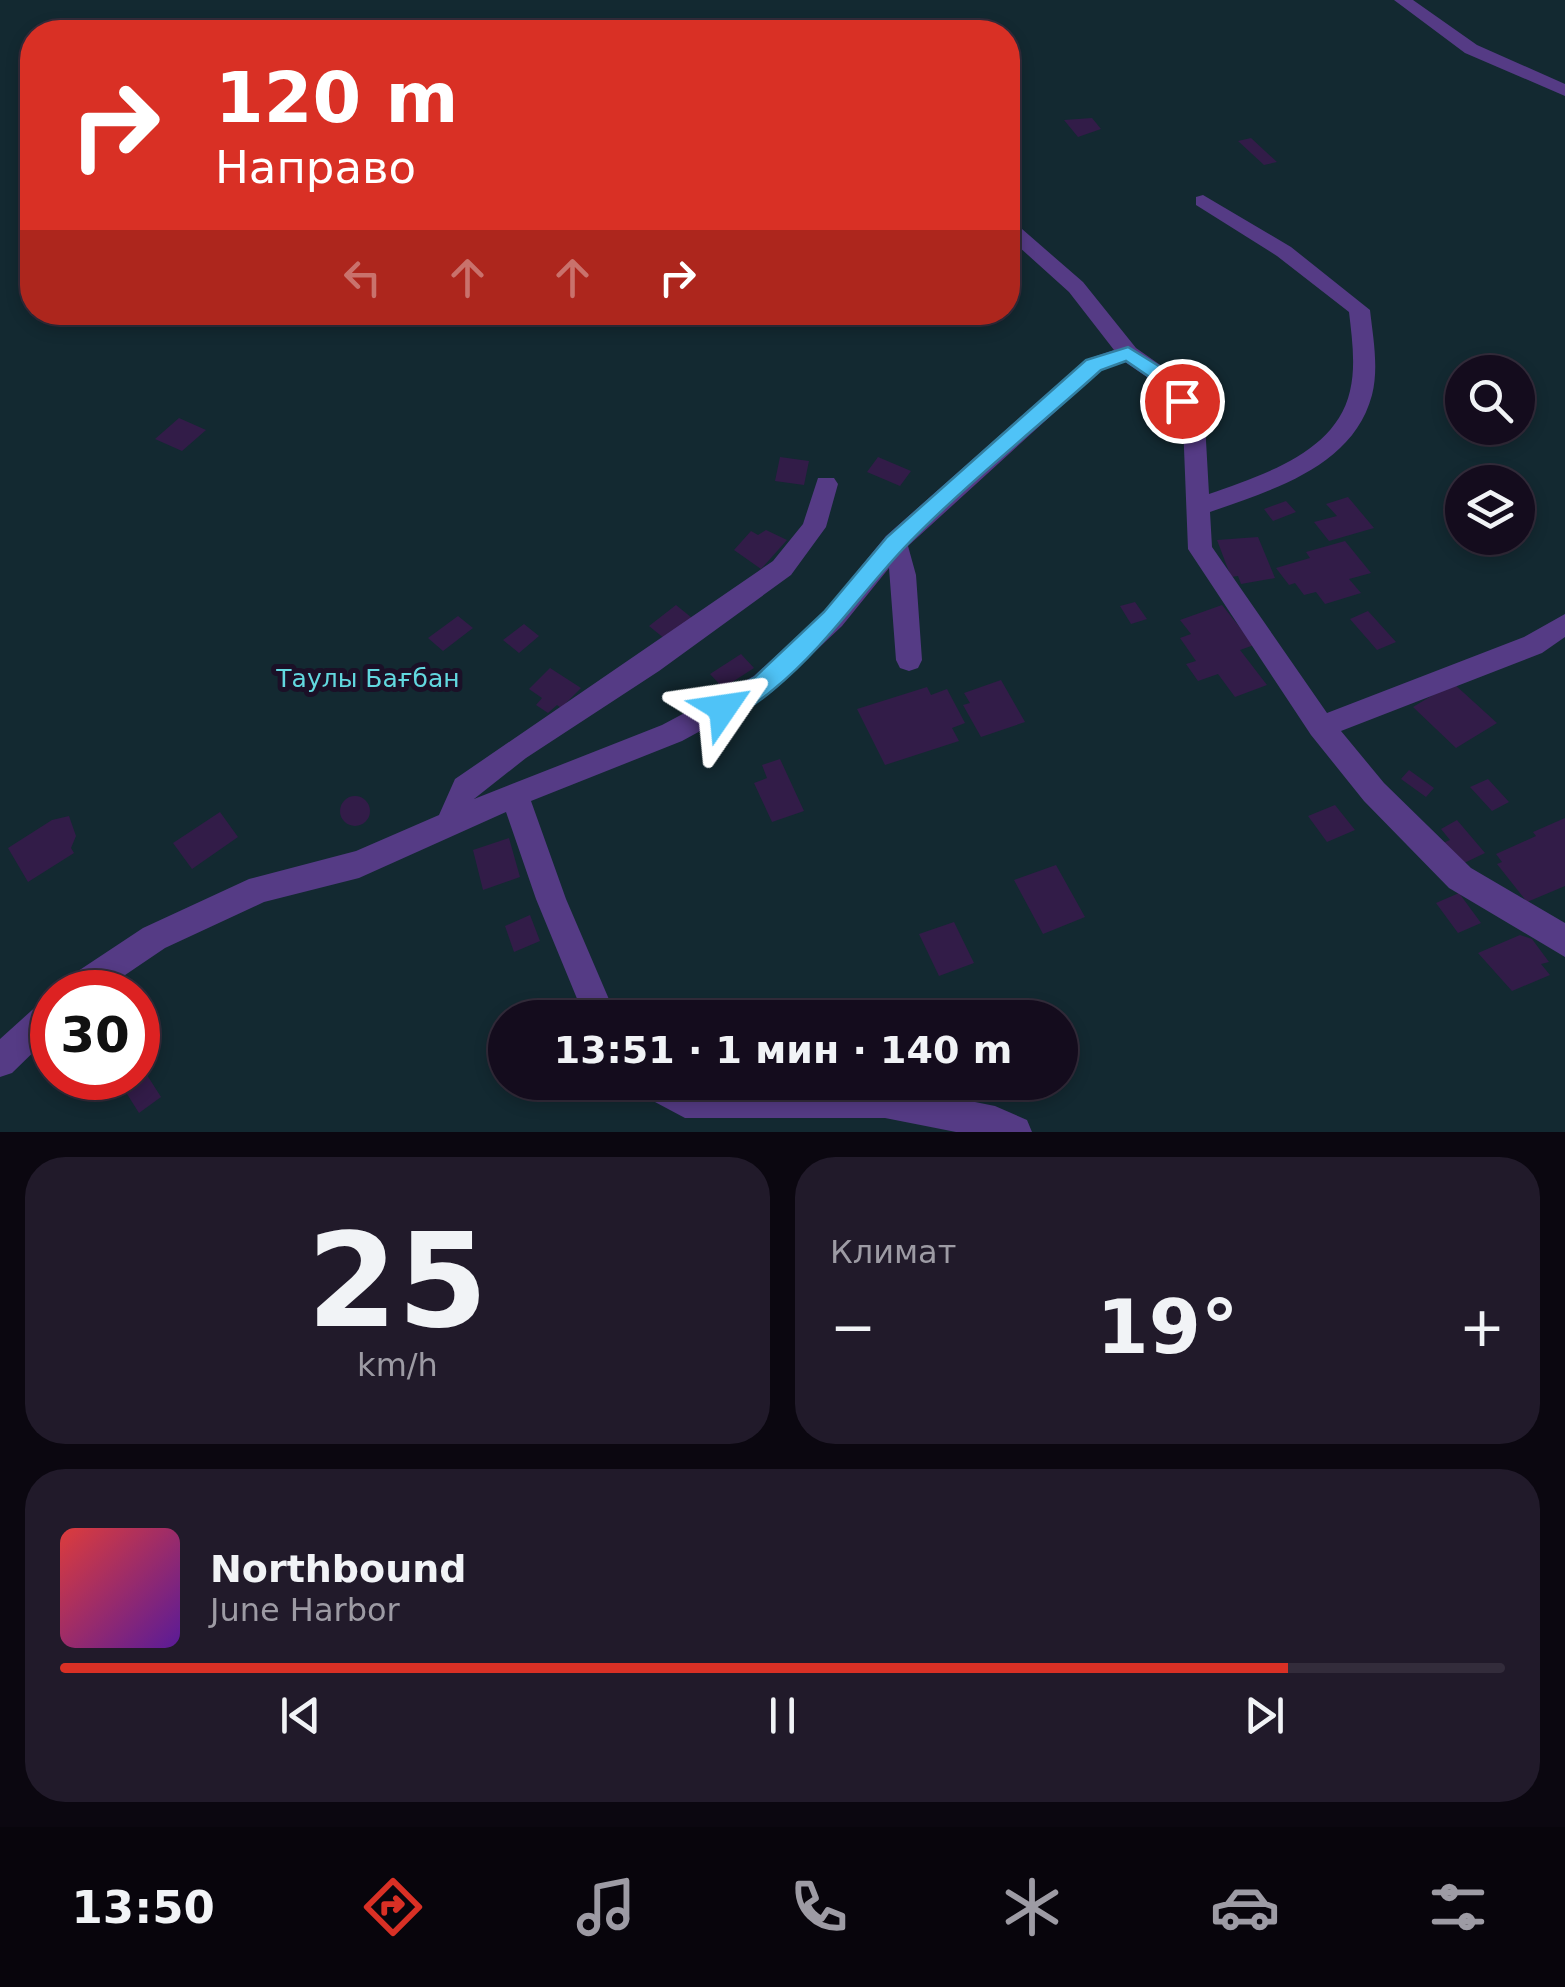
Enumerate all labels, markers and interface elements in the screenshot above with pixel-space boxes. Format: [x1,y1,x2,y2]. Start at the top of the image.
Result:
text: 120 m [215,57,458,139]
icon: right [50,60,180,190]
text: Направо [215,141,416,194]
icon: left [335,250,390,305]
icon: ahead [440,250,495,305]
icon: ahead [545,250,600,305]
icon: right [650,250,705,305]
map controls [1445,355,1535,555]
button: search [1445,355,1535,445]
pin [1140,359,1225,444]
icon: arrive [1155,374,1210,429]
button: layers [1445,465,1535,555]
position arrow [671,656,775,760]
park label: Таулы Бағбан [275,664,460,693]
speed limit sign: 30 [30,970,160,1100]
text: 13:51 · 1 мин · 140 m [554,1028,1012,1072]
text: 25 [307,1205,488,1357]
text: Климат [830,1233,956,1271]
text: 19° [1097,1283,1238,1371]
text: − [830,1295,876,1359]
text: + [1459,1295,1505,1359]
text: km/h [357,1346,438,1384]
text: Northbound [210,1547,466,1591]
text: June Harbor [210,1591,400,1629]
icon: previous [273,1688,328,1743]
icon: pause [755,1688,810,1743]
icon: next [1237,1688,1292,1743]
icon: directions [358,1872,428,1942]
icon: music [571,1872,641,1942]
icon: phone [784,1872,854,1942]
icon: climate [997,1872,1067,1942]
icon: car [1210,1872,1280,1942]
icon: filters [1423,1872,1493,1942]
text: 13:50 [72,1881,215,1934]

